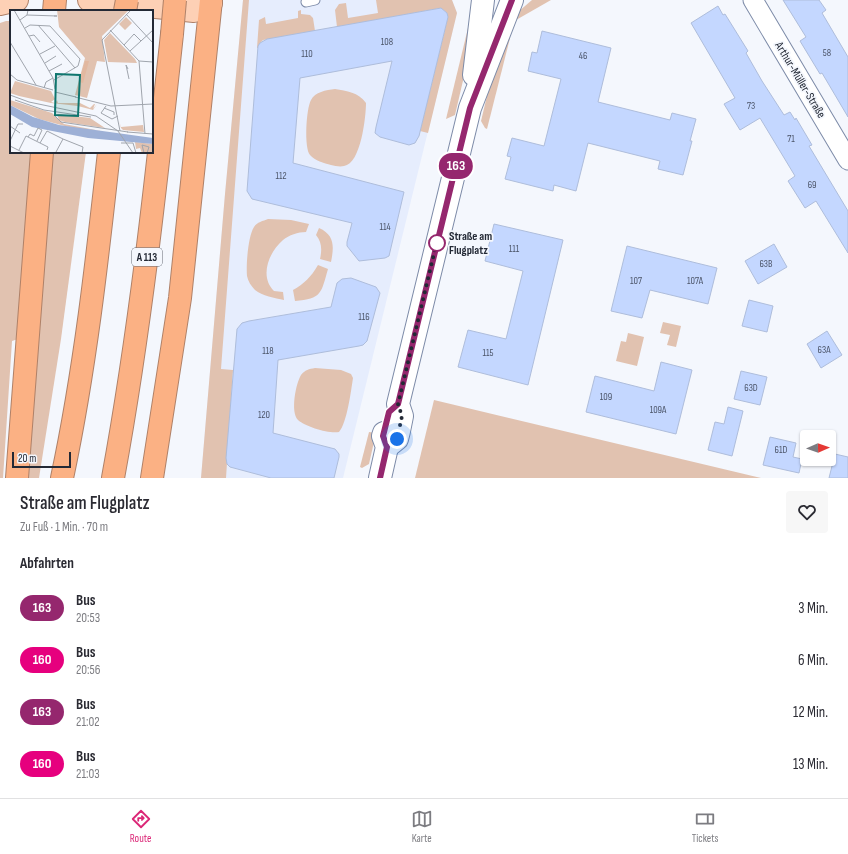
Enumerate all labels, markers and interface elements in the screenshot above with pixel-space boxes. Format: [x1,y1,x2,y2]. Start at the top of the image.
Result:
inset map [10,10,153,153]
house number: 108 [381,36,393,48]
street label: Arthur-Müller-Straße [771,38,829,121]
house number: 58 [823,47,831,59]
house number: 110 [301,48,313,60]
house number: 46 [579,50,587,62]
house number: 73 [747,100,755,112]
house number: 71 [787,133,795,145]
line badge: 163 [433,153,479,179]
text: 163 [447,157,465,174]
house number: 112 [275,170,287,182]
house number: 69 [808,179,816,191]
house number: 114 [379,221,391,233]
place label: Straße am Flugplatz [449,229,492,258]
marker: Straße am Flugplatz [428,234,446,252]
house number: 111 [509,243,520,255]
road number: A 113 [132,248,162,266]
house number: 63B [759,258,773,270]
house number: 107 [630,275,642,287]
house number: 107A [687,275,704,287]
house number: 116 [358,311,370,323]
house number: 63A [818,344,831,356]
house number: 118 [262,345,274,357]
house number: 115 [482,347,494,359]
house number: 63D [744,382,758,394]
house number: 109 [600,391,612,403]
house number: 109A [650,404,667,416]
house number: 120 [258,409,270,421]
your location [387,429,407,449]
north arrow [800,430,836,466]
map controls [800,430,836,466]
house number: 61D [775,444,788,456]
scale bar [12,450,71,469]
text: 20 m [18,452,36,465]
button: heart [786,491,828,533]
text: Straße am Flugplatz [20,492,150,515]
text: Zu Fuß · 1 Min. · 70 m [20,519,108,535]
text: Abfahrten [20,554,74,573]
text: Bus [76,591,95,610]
text: 163 [33,599,51,616]
text: 3 Min. [798,599,828,618]
text: 20:53 [76,610,100,626]
text: Bus [76,643,95,662]
text: 160 [33,651,51,668]
text: 6 Min. [798,651,828,670]
text: 20:56 [76,662,100,678]
text: Bus [76,695,95,714]
text: 163 [33,703,51,720]
text: 12 Min. [793,703,828,722]
text: 21:02 [76,714,100,730]
text: Bus [76,747,95,766]
text: 160 [33,755,51,772]
text: 13 Min. [793,755,828,774]
text: 21:03 [76,766,100,782]
tab: Route [130,808,152,845]
tab: Karte [411,808,433,845]
tab: Tickets [692,808,718,845]

